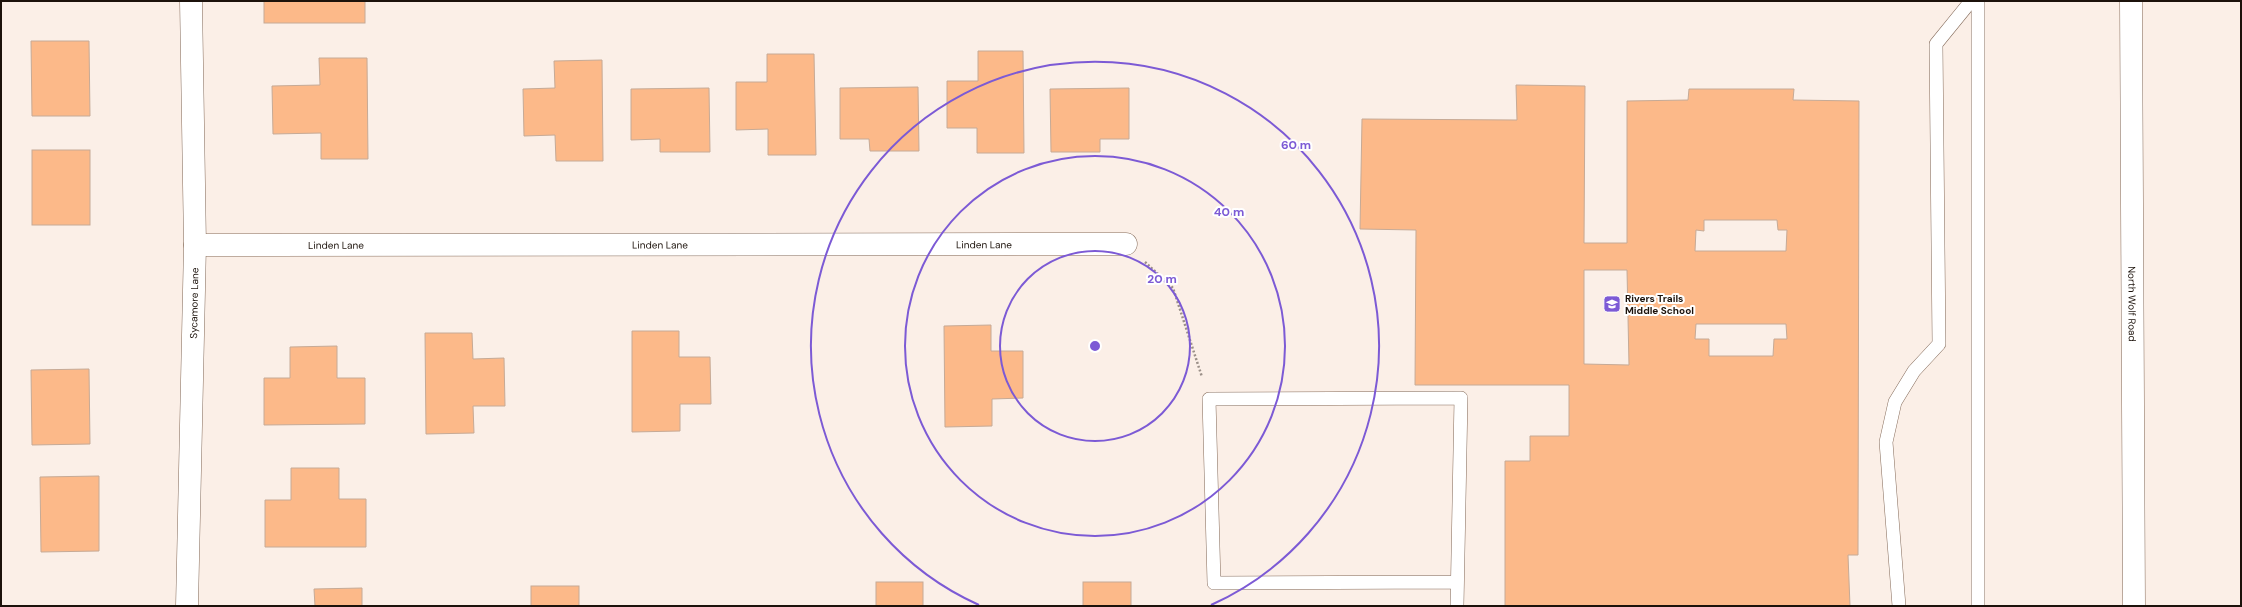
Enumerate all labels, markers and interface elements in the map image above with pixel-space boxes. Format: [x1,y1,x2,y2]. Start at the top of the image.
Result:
text: 60 m [1281,137,1311,153]
text: 40 m [1214,204,1244,220]
street label: Linden Lane [632,238,688,252]
street label: Linden Lane [956,238,1012,251]
street label: Linden Lane [308,239,364,252]
street label: North Wolf Road [2125,266,2139,342]
street label: Sycamore Lane [187,267,202,339]
text: 20 m [1147,271,1177,287]
place label: Rivers Trails Middle School [1625,292,1694,317]
school or university icon: Rivers Trails Middle School [1602,294,1622,314]
centre of rings [1088,339,1102,353]

